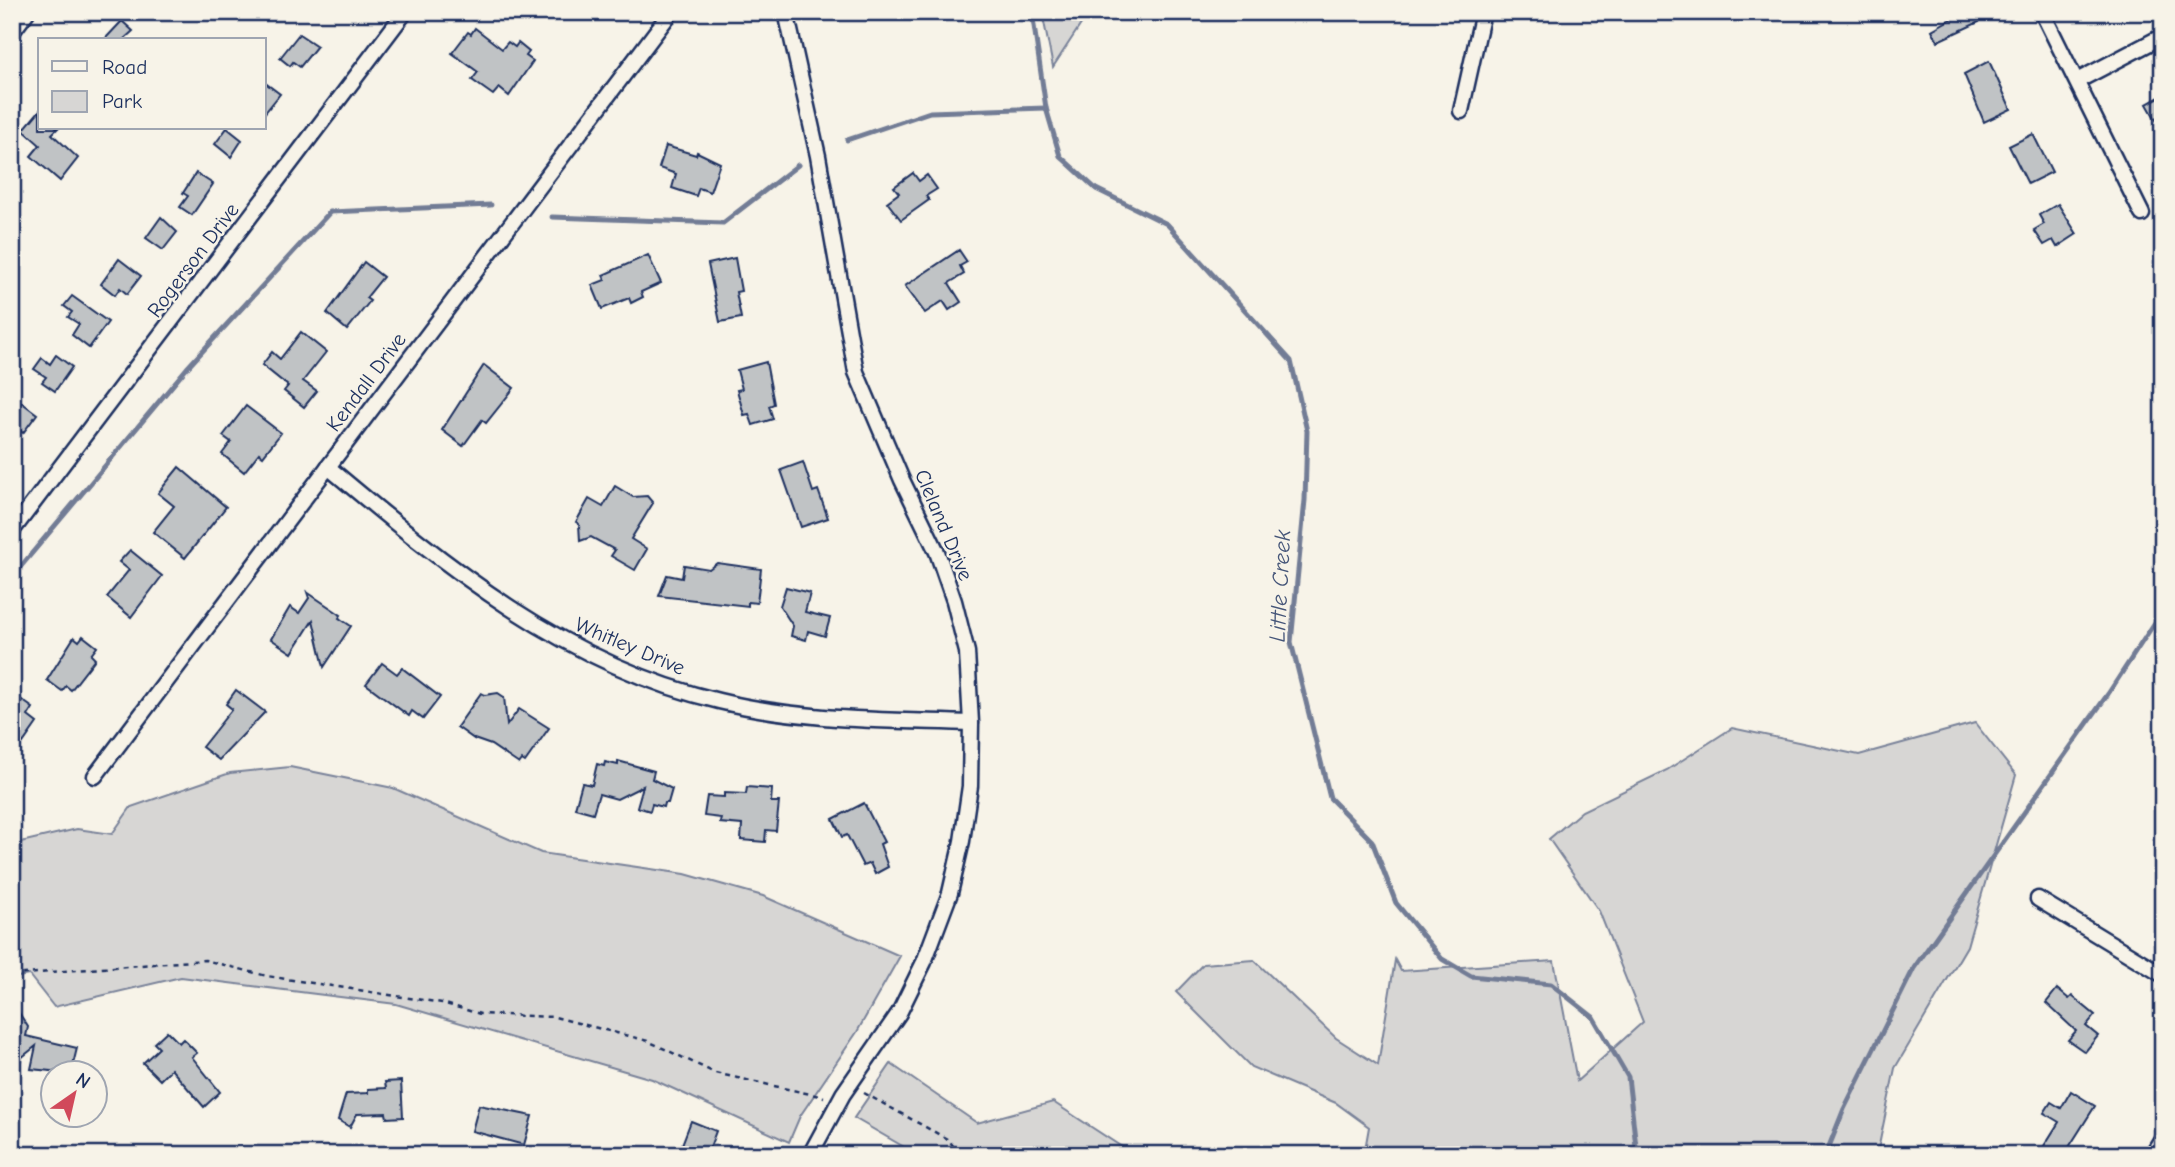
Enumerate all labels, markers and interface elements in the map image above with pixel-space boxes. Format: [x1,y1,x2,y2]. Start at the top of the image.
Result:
legend [38,38,266,130]
text: Road [102,55,147,79]
text: Park [102,89,142,113]
street label: Rogerson Drive [142,198,244,322]
street label: Kendall Drive [321,328,411,436]
street label: Cleland Drive [910,466,978,584]
water label: Little Creek [1264,528,1296,643]
street label: Whitley Drive [571,612,689,680]
north arrow [38,1058,108,1128]
text: N [72,1068,94,1093]

